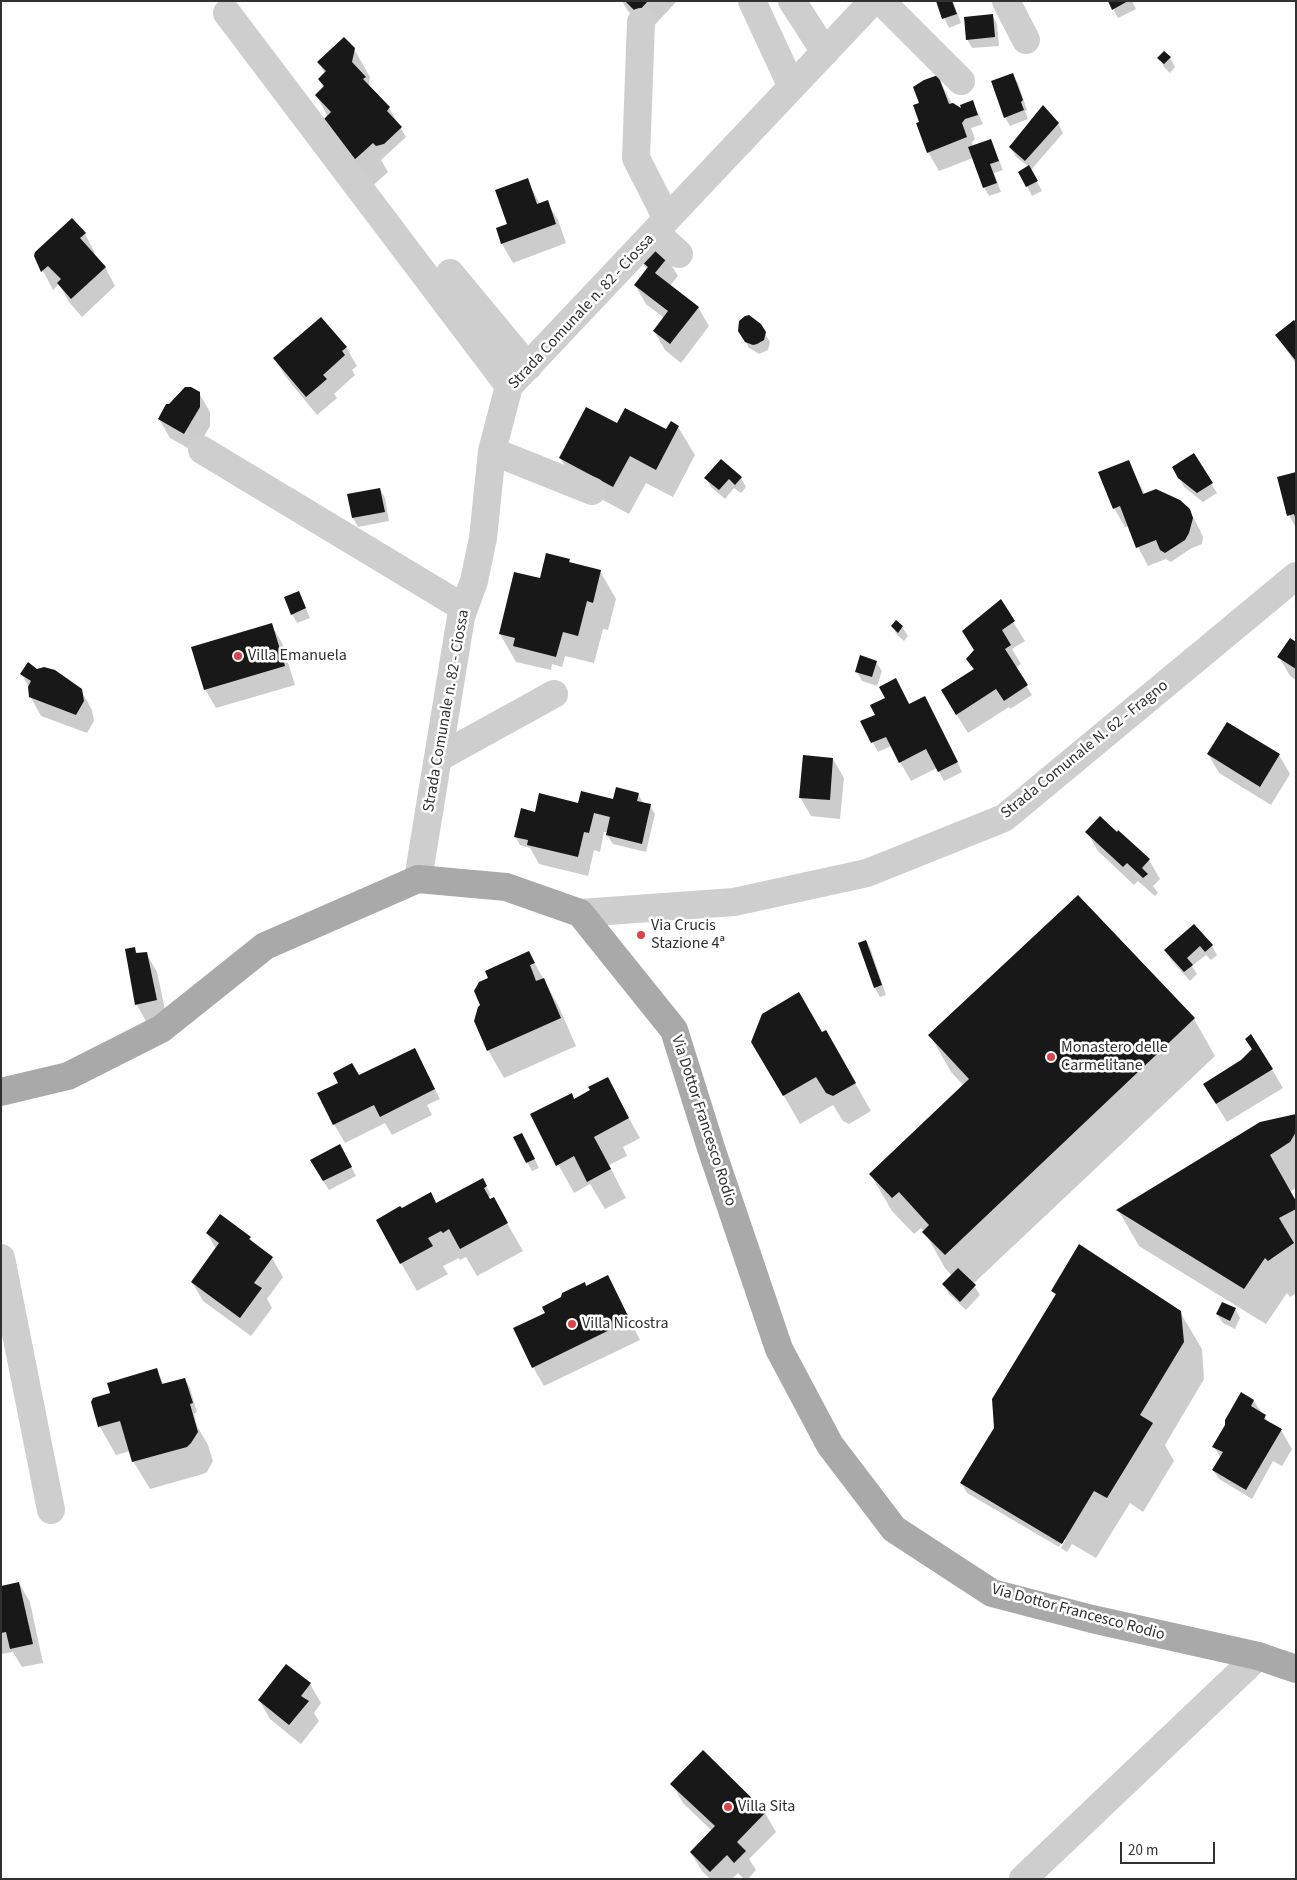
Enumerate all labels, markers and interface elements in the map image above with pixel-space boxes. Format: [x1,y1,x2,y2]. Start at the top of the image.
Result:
street label: Strada Comunale n. 82 - Ciossa [505,230,659,394]
street label: Strada Comunale n. 82 - Ciossa [420,608,474,814]
place label: Villa Emanuela [248,646,347,666]
marker: Villa Emanuela [232,650,244,662]
street label: Strada Comunale N. 62 - Fragno [997,676,1173,824]
place label: Via Crucis Stazione 4ª [651,916,725,954]
marker: Via Crucis Stazione 4ª [635,929,647,941]
street label: Via Dottor Francesco Rodio [666,1033,740,1209]
place label: Monastero delle Carmelitane [1061,1038,1168,1076]
marker: Monastero delle Carmelitane [1045,1051,1057,1063]
place label: Villa Nicostra [582,1314,669,1334]
marker: Villa Nicostra [566,1318,578,1330]
street label: Via Dottor Francesco Rodio [989,1581,1167,1645]
place label: Villa Sita [738,1797,795,1817]
marker: Villa Sita [722,1801,734,1813]
scale bar [1122,1832,1217,1864]
text: 20 m [1128,1840,1158,1861]

